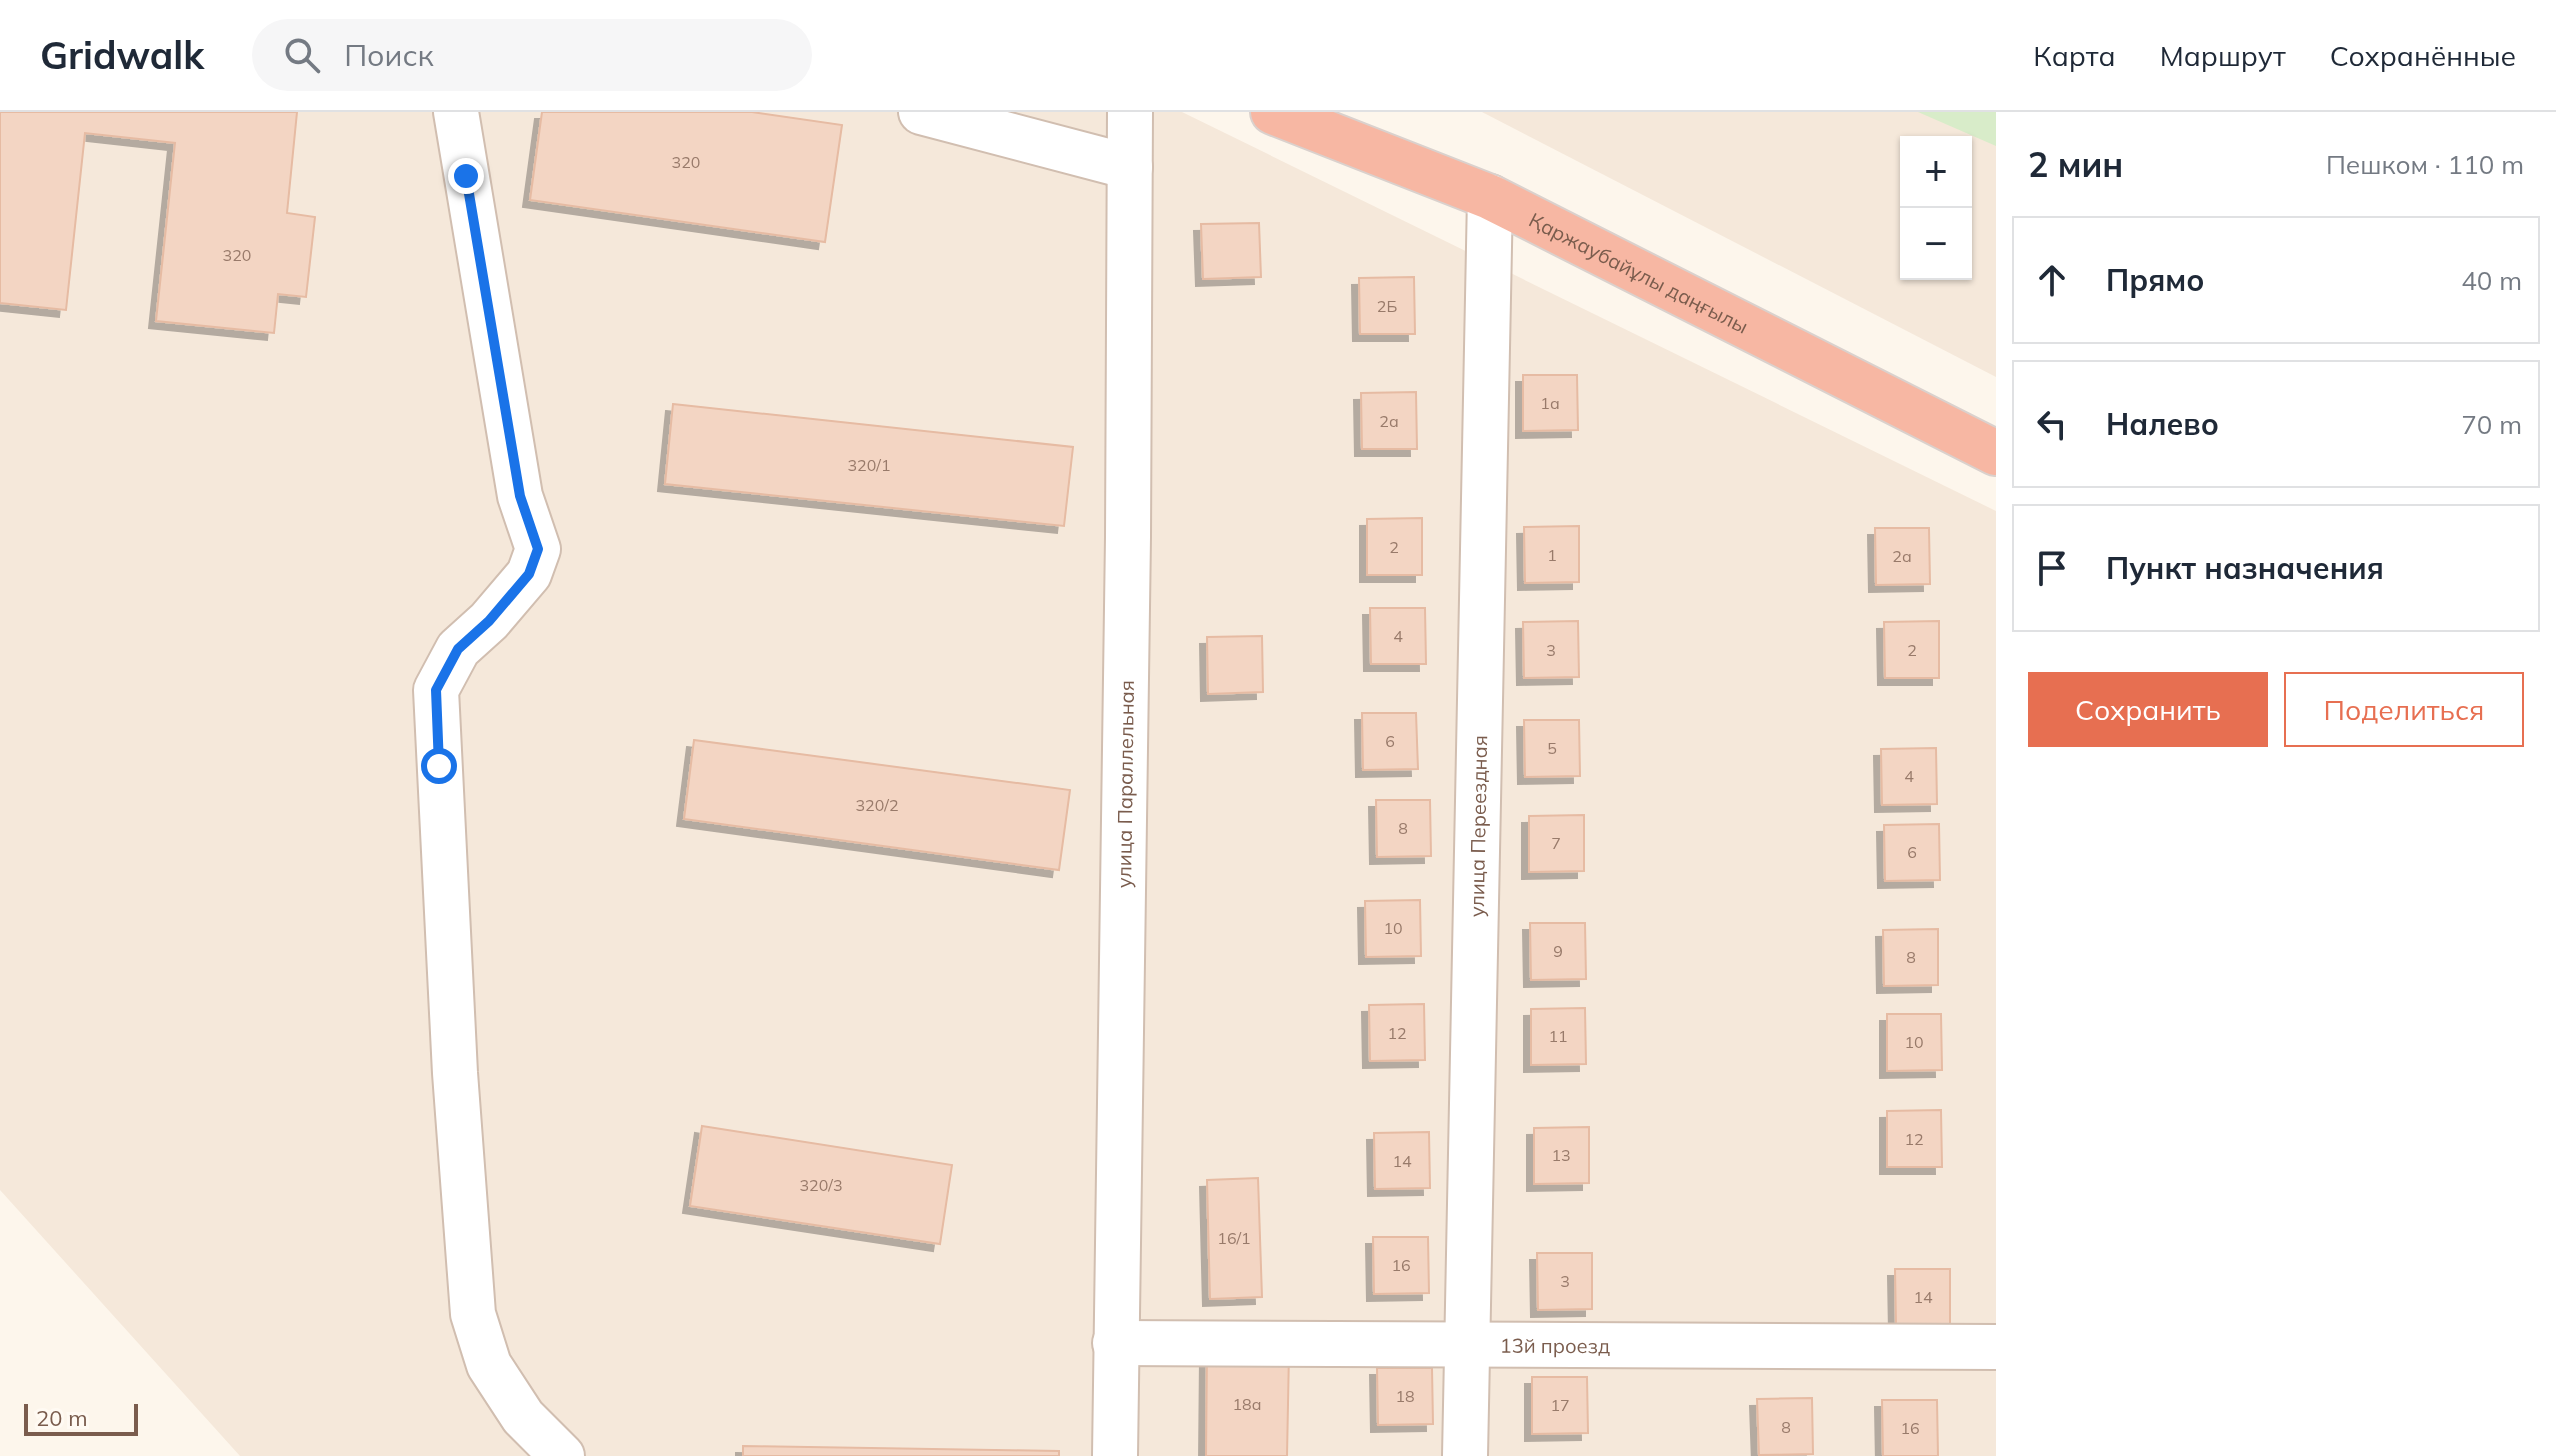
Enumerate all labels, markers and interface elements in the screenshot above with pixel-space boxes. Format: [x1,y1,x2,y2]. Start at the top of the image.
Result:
search box [252,19,812,91]
text: Gridwalk [40,31,204,79]
icon: search [280,33,324,77]
text: Поиск [344,36,434,74]
text: Карта [2033,38,2116,73]
text: Маршрут [2160,38,2286,73]
text: Сохранённые [2330,38,2516,73]
map controls [1900,136,1972,280]
button: + [1900,136,1972,208]
text: 2 мин [2028,143,2123,186]
text: Пешком · 110 m [2326,148,2524,181]
house number: 320 [672,152,700,172]
route end [448,158,484,194]
street label: Қаржаубайұлы даңғылы [1525,207,1753,338]
button: − [1900,208,1972,280]
house number: 320 [223,245,251,265]
icon: ahead [2030,258,2074,302]
text: Прямо [2106,261,2204,299]
text: 40 m [2461,264,2522,297]
house number: 2Б [1377,296,1397,316]
house number: 1а [1540,393,1560,413]
icon: left [2030,402,2074,446]
text: Налево [2106,405,2219,443]
text: 70 m [2461,408,2522,441]
house number: 2а [1379,411,1399,431]
house number: 320/1 [848,455,890,475]
house number: 2 [1389,537,1399,557]
house number: 1 [1547,545,1557,565]
house number: 2а [1892,546,1912,566]
icon: arrive [2030,546,2074,590]
text: Пункт назначения [2106,549,2384,587]
house number: 4 [1393,626,1403,646]
house number: 3 [1546,640,1556,660]
house number: 2 [1907,640,1917,660]
button: Сохранить [2028,672,2268,747]
button: Поделиться [2284,672,2524,747]
street label: улица Параллельная [1111,680,1138,888]
house number: 6 [1385,731,1395,751]
street label: улица Переездная [1463,735,1492,917]
house number: 5 [1547,738,1557,758]
route start [421,748,457,784]
house number: 4 [1904,766,1914,786]
house number: 320/2 [856,795,898,815]
house number: 8 [1398,818,1408,838]
house number: 7 [1551,833,1561,853]
house number: 6 [1907,842,1917,862]
house number: 10 [1383,918,1403,938]
house number: 9 [1553,941,1563,961]
house number: 8 [1906,947,1916,967]
house number: 12 [1387,1023,1407,1043]
house number: 11 [1548,1026,1568,1046]
house number: 10 [1904,1032,1924,1052]
house number: 12 [1904,1129,1924,1149]
house number: 13 [1551,1145,1571,1165]
house number: 14 [1392,1151,1412,1171]
house number: 320/3 [800,1175,842,1195]
house number: 16/1 [1217,1228,1251,1248]
house number: 16 [1391,1255,1411,1275]
house number: 3 [1560,1271,1570,1291]
house number: 14 [1913,1287,1933,1307]
street label: 13й проезд [1500,1332,1610,1358]
house number: 18 [1395,1386,1415,1406]
house number: 18а [1233,1394,1261,1414]
house number: 17 [1550,1395,1570,1415]
scale bar [24,1400,138,1436]
text: 20 m [36,1404,87,1432]
house number: 8 [1781,1417,1791,1437]
house number: 16 [1900,1418,1920,1438]

